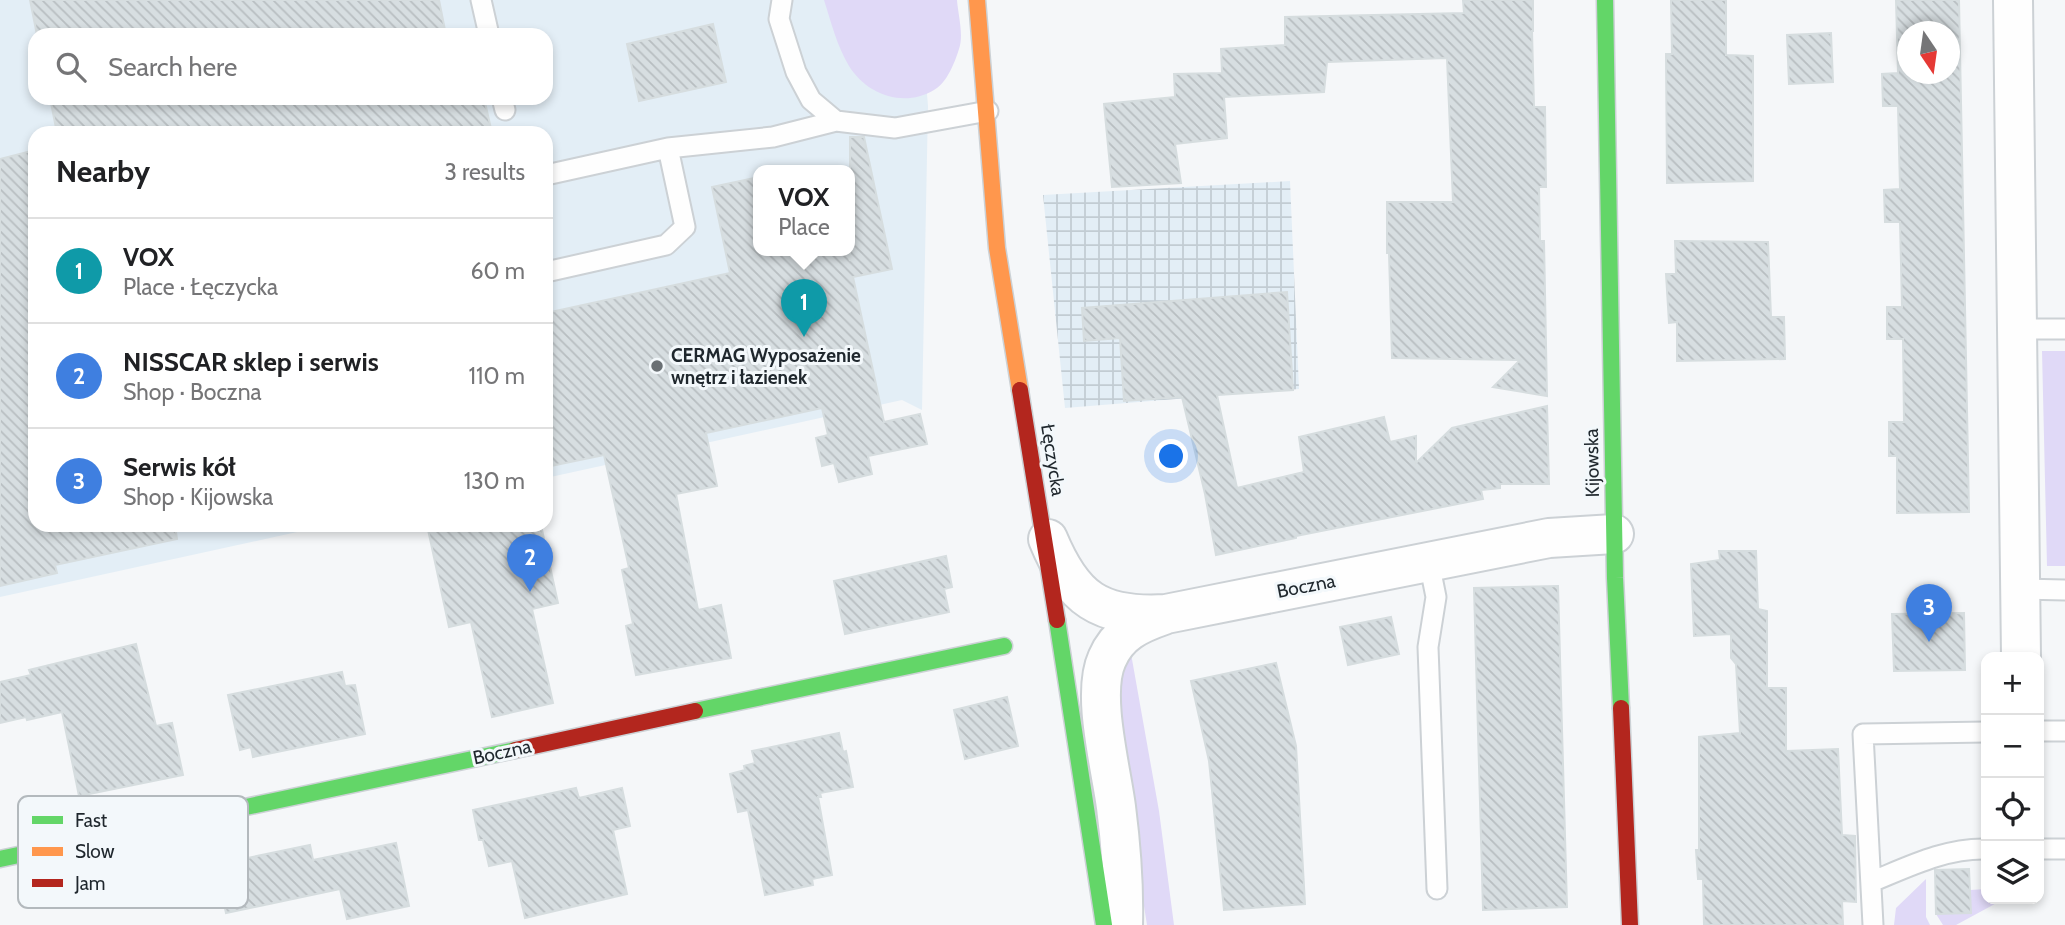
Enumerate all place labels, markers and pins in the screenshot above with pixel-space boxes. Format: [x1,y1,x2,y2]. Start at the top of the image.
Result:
pin: 1 [781,279,827,337]
place label: CERMAG Wyposażenie wnętrz i łazienek [671,344,861,389]
marker: CERMAG Wyposażenie wnętrz i łazienek [649,358,665,374]
pin: 2 [507,534,553,592]
pin: 3 [1906,584,1952,642]

